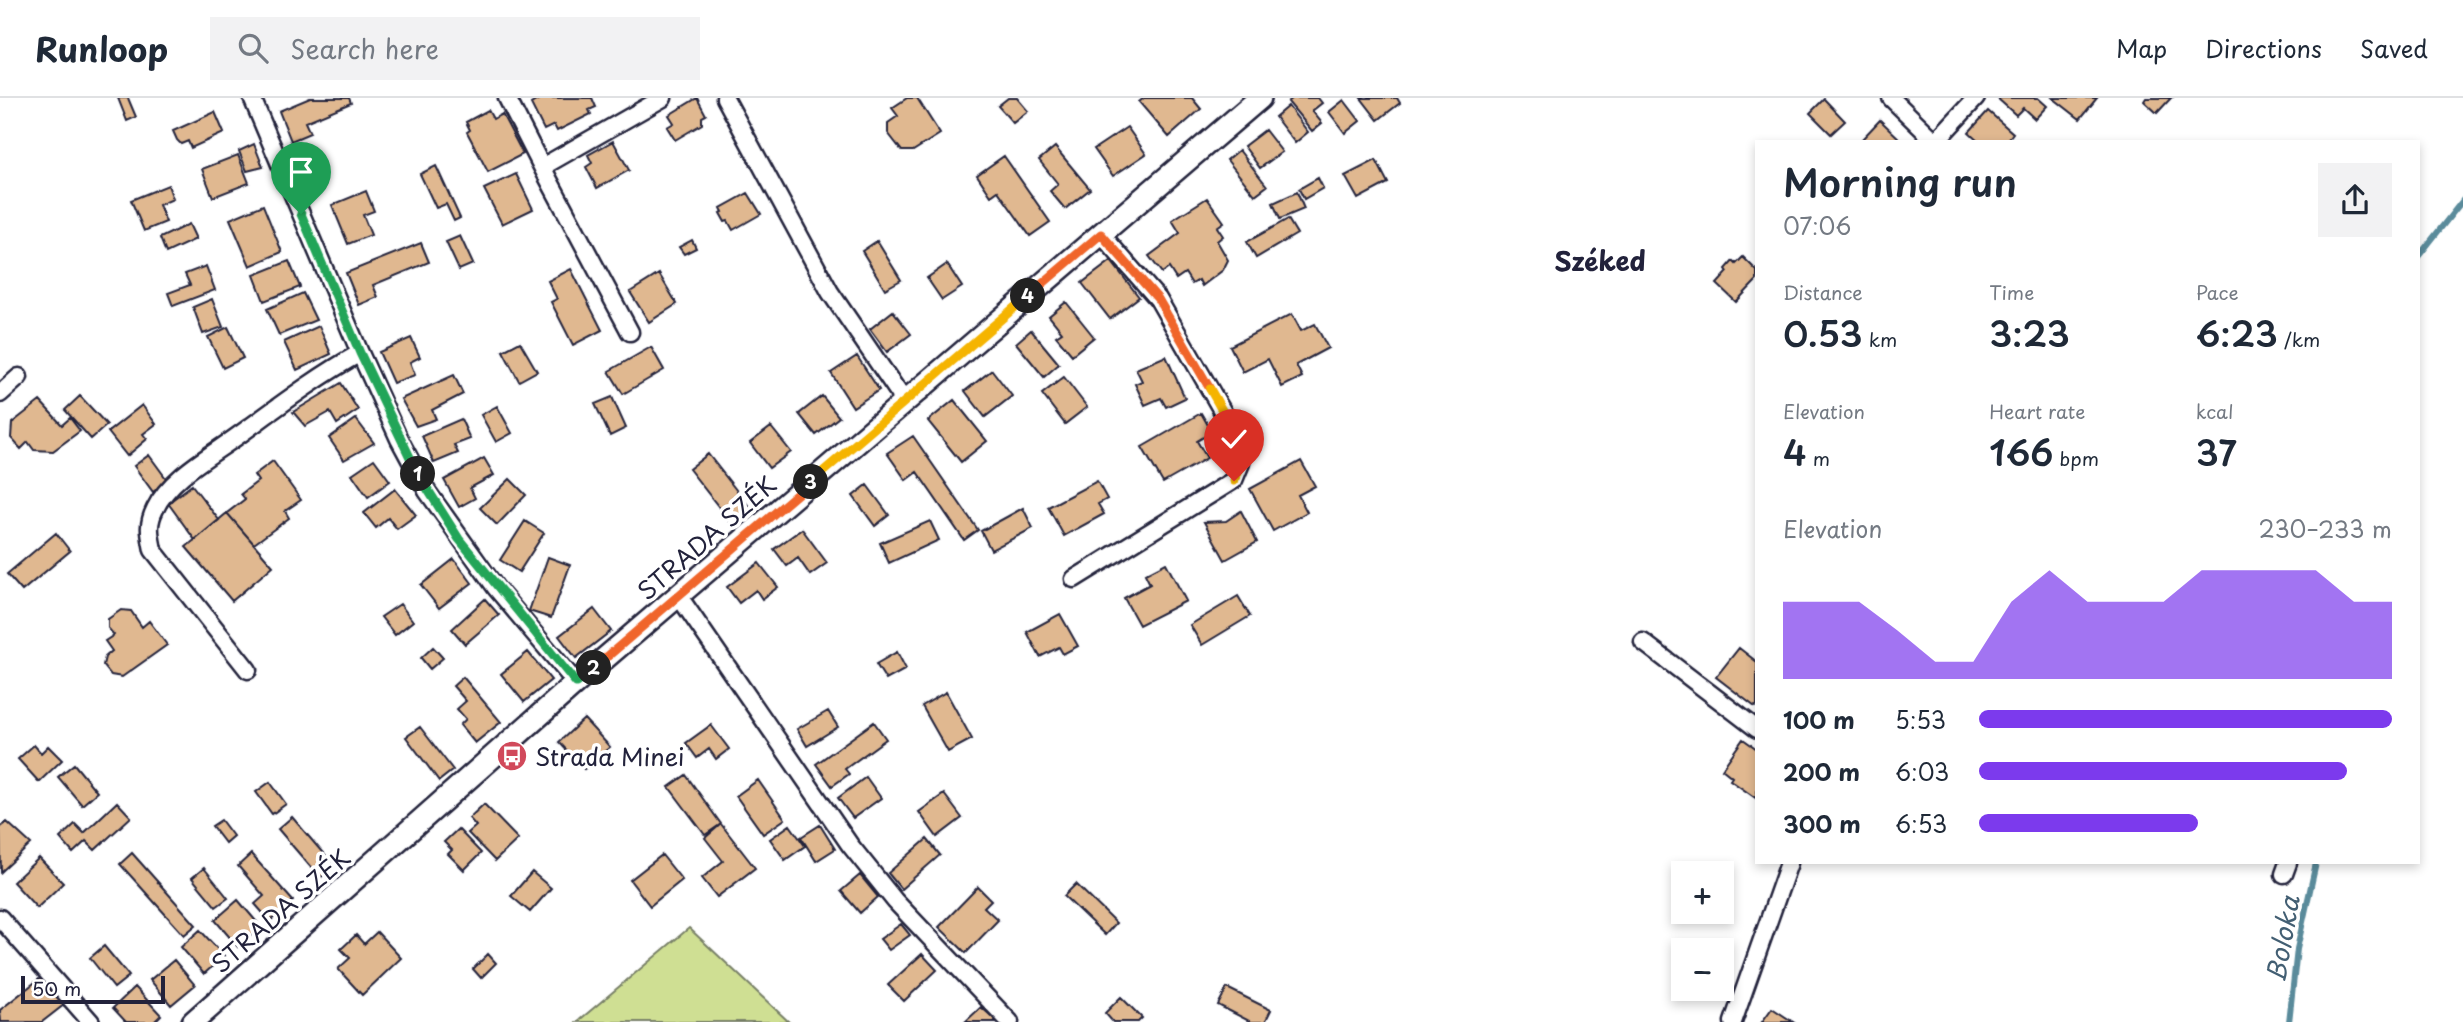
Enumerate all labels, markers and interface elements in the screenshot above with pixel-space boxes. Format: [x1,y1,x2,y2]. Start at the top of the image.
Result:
search box [210,17,700,80]
text: Runloop [35,23,168,73]
icon: search [234,29,272,67]
text: Search here [290,29,439,68]
text: Map [2116,30,2167,66]
text: Directions [2205,30,2322,66]
text: Saved [2360,30,2428,66]
pin [271,142,331,214]
icon: arrive [282,153,320,191]
text: Morning run [1783,153,2017,210]
button: share [2318,163,2392,237]
text: 07:06 [1783,208,1851,243]
district label: Széked [1554,241,1646,280]
pin: 4 [1010,278,1046,314]
text: Distance [1783,278,1863,306]
text: Time [1989,278,2034,306]
text: Pace [2196,278,2239,306]
text: 4 [1021,281,1034,309]
text: 0.53 [1783,306,1862,359]
text: 3:23 [1989,306,2070,359]
text: 6:23 [2196,306,2278,359]
text: km [1862,325,1897,353]
text: /km [2278,325,2320,353]
text: Elevation [1783,397,1865,425]
text: Heart rate [1989,397,2085,425]
text: kcal [2196,397,2234,425]
pin [1204,409,1264,481]
icon: check [1215,420,1253,458]
text: 4 [1783,425,1807,478]
text: 166 [1989,425,2053,478]
text: 37 [2196,425,2237,478]
text: m [1807,444,1830,472]
text: bpm [2053,444,2099,472]
pin: 1 [400,456,436,492]
text: 1 [413,459,422,487]
pin: 3 [794,464,828,500]
street label: STRADA SZÉK [629,466,783,608]
text: 3 [804,467,817,495]
text: Elevation [1783,511,1882,546]
text: 230–233 m [2258,511,2392,546]
pin: 2 [576,650,612,686]
text: 2 [587,653,600,681]
text: 100 m [1783,702,1855,737]
text: 5:53 [1895,702,1946,737]
place label: Strada Minei [535,738,685,774]
bus stop icon: Strada Minei [495,739,529,773]
text: 200 m [1783,754,1860,789]
text: 6:03 [1895,754,1949,789]
text: 300 m [1783,806,1861,841]
text: 6:53 [1895,806,1947,841]
street label: STRADA SZÉK [203,839,357,981]
map controls [1671,861,1734,1001]
button: + [1671,861,1734,924]
water label: Boloka [2255,892,2309,985]
button: − [1671,938,1734,1001]
scale bar [21,973,164,1005]
text: 50 m [32,974,81,1002]

